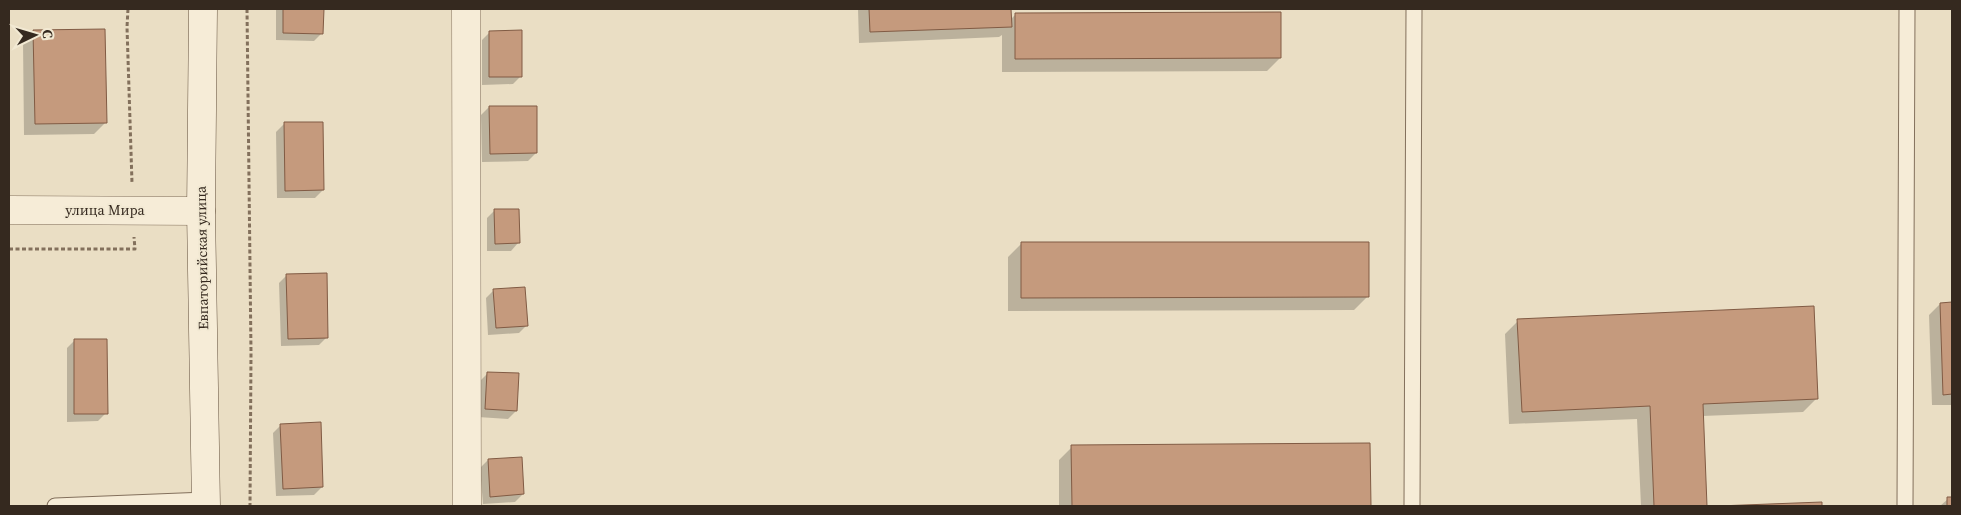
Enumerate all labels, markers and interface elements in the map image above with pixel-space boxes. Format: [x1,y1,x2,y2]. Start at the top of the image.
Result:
north arrow [10,10,60,60]
text: С [38,29,58,39]
street label: Евпаторийская улица [191,185,213,330]
street label: улица Мира [65,200,146,220]

